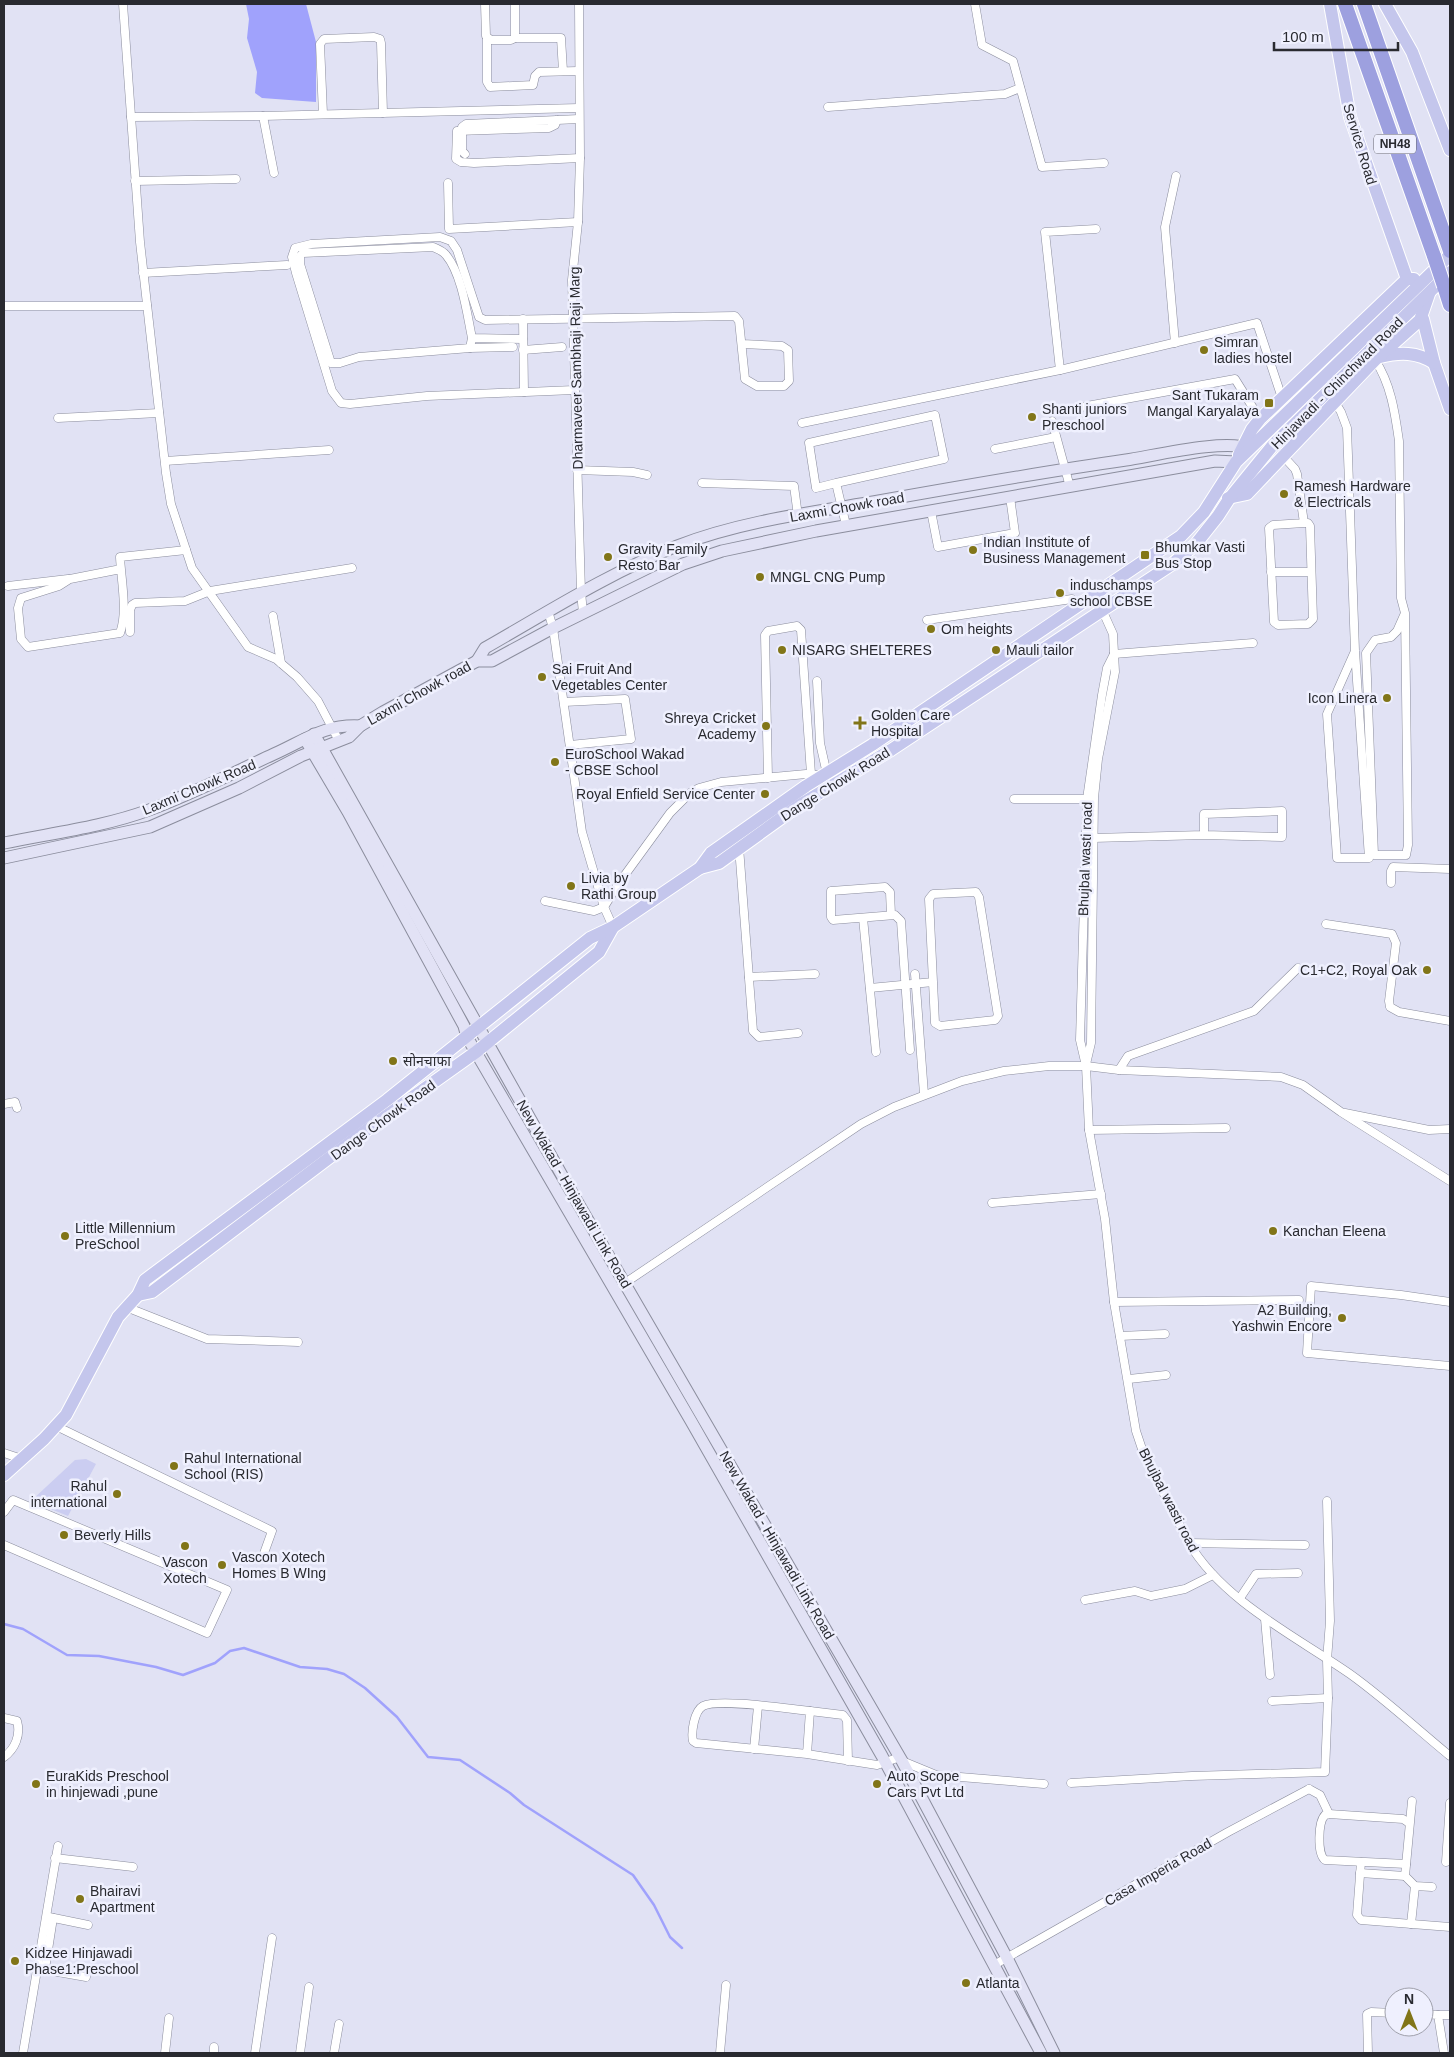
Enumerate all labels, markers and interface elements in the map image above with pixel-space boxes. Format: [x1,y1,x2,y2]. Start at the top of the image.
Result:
scale bar [1274,20,1398,52]
text: 100 m [1282,28,1324,45]
street label: Service Road [1340,101,1380,187]
road number: NH48 [1374,134,1416,154]
street label: Dharmaveer Sambhaji Raji Marg [566,266,586,470]
street label: Hinjawadi - Chinchwad Road [1268,314,1406,452]
place label: Simran ladies hostel [1214,334,1292,366]
marker: Simran ladies hostel [1198,344,1210,356]
place label: Sant Tukaram Mangal Karyalaya [1147,387,1259,419]
marker: Sant Tukaram Mangal Karyalaya [1263,397,1275,409]
place label: Shanti juniors Preschool [1042,401,1127,433]
marker: Shanti juniors Preschool [1026,411,1038,423]
place label: Ramesh Hardware & Electricals [1294,478,1411,510]
marker: Ramesh Hardware & Electricals [1278,488,1290,500]
street label: Laxmi Chowk road [789,489,905,525]
place label: Indian Institute of Business Management [983,534,1126,566]
place label: Bhumkar Vasti Bus Stop [1155,539,1245,571]
place label: Gravity Family Resto Bar [618,541,707,573]
marker: Indian Institute of Business Management [967,544,979,556]
marker: Bhumkar Vasti Bus Stop [1139,549,1151,561]
marker: Gravity Family Resto Bar [602,551,614,563]
place label: MNGL CNG Pump [770,569,886,585]
marker: MNGL CNG Pump [754,571,766,583]
place label: induschamps school CBSE [1070,577,1153,609]
marker: induschamps school CBSE [1054,587,1066,599]
place label: Om heights [941,621,1013,637]
marker: Om heights [925,623,937,635]
place label: NISARG SHELTERES [792,642,932,658]
place label: Mauli tailor [1006,642,1074,658]
marker: NISARG SHELTERES [776,644,788,656]
marker: Mauli tailor [990,644,1002,656]
street label: Laxmi Chowk road [364,658,474,728]
place label: Sai Fruit And Vegetables Center [552,661,668,693]
marker: Sai Fruit And Vegetables Center [536,671,548,683]
place label: Icon Linera [1308,690,1377,706]
marker: Icon Linera [1381,692,1393,704]
place label: Golden Care Hospital [871,707,951,739]
place label: Shreya Cricket Academy [664,710,756,742]
marker: Golden Care Hospital [853,716,867,730]
marker: Shreya Cricket Academy [760,720,772,732]
street label: Dange Chowk Road [778,744,892,824]
place label: EuroSchool Wakad - CBSE School [565,746,684,778]
street label: Laxmi Chowk Road [140,756,258,818]
marker: EuroSchool Wakad - CBSE School [549,756,561,768]
place label: Royal Enfield Service Center [576,786,755,802]
marker: Royal Enfield Service Center [759,788,771,800]
street label: Bhujbal wasti road [1075,802,1095,916]
place label: Livia by Rathi Group [581,870,657,902]
marker: Livia by Rathi Group [565,880,577,892]
place label: C1+C2, Royal Oak [1300,962,1418,978]
marker: C1+C2, Royal Oak [1421,964,1433,976]
place label: सोनचाफा [403,1053,451,1069]
marker: सोनचाफा [387,1055,399,1067]
street label: Dange Chowk Road [328,1077,438,1163]
street label: New Wakad - Hinjawadi Link Road [513,1097,635,1291]
place label: Little Millennium PreSchool [75,1220,175,1252]
place label: Kanchan Eleena [1283,1223,1386,1239]
marker: Kanchan Eleena [1267,1225,1279,1237]
marker: Little Millennium PreSchool [59,1230,71,1242]
place label: A2 Building, Yashwin Encore [1232,1302,1332,1334]
marker: A2 Building, Yashwin Encore [1336,1312,1348,1324]
street label: Bhujbal wasti road [1136,1445,1202,1555]
street label: New Wakad - Hinjawadi Link Road [716,1448,838,1642]
place label: Rahul International School (RIS) [184,1450,302,1482]
marker: Rahul International School (RIS) [168,1460,180,1472]
place label: Rahul international [31,1478,107,1510]
marker: Rahul international [111,1488,123,1500]
place label: Beverly Hills [74,1527,151,1543]
marker: Beverly Hills [58,1529,70,1541]
marker: Vascon Xotech [179,1540,191,1552]
place label: Vascon Xotech Homes B WIng [232,1549,326,1581]
place label: Vascon Xotech [162,1554,208,1586]
marker: Vascon Xotech Homes B WIng [216,1559,228,1571]
place label: EuraKids Preschool in hinjewadi ,pune [46,1768,169,1800]
place label: Auto Scope Cars Pvt Ltd [887,1768,964,1800]
marker: EuraKids Preschool in hinjewadi ,pune [30,1778,42,1790]
marker: Auto Scope Cars Pvt Ltd [871,1778,883,1790]
street label: Casa Imperia Road [1102,1835,1214,1909]
place label: Bhairavi Apartment [90,1883,155,1915]
marker: Bhairavi Apartment [74,1893,86,1905]
place label: Kidzee Hinjawadi Phase1:Preschool [25,1945,139,1977]
marker: Kidzee Hinjawadi Phase1:Preschool [9,1955,21,1967]
place label: Atlanta [976,1975,1020,1991]
marker: Atlanta [960,1977,972,1989]
north arrow [1384,1987,1434,2037]
text: N [1404,1991,1414,2007]

